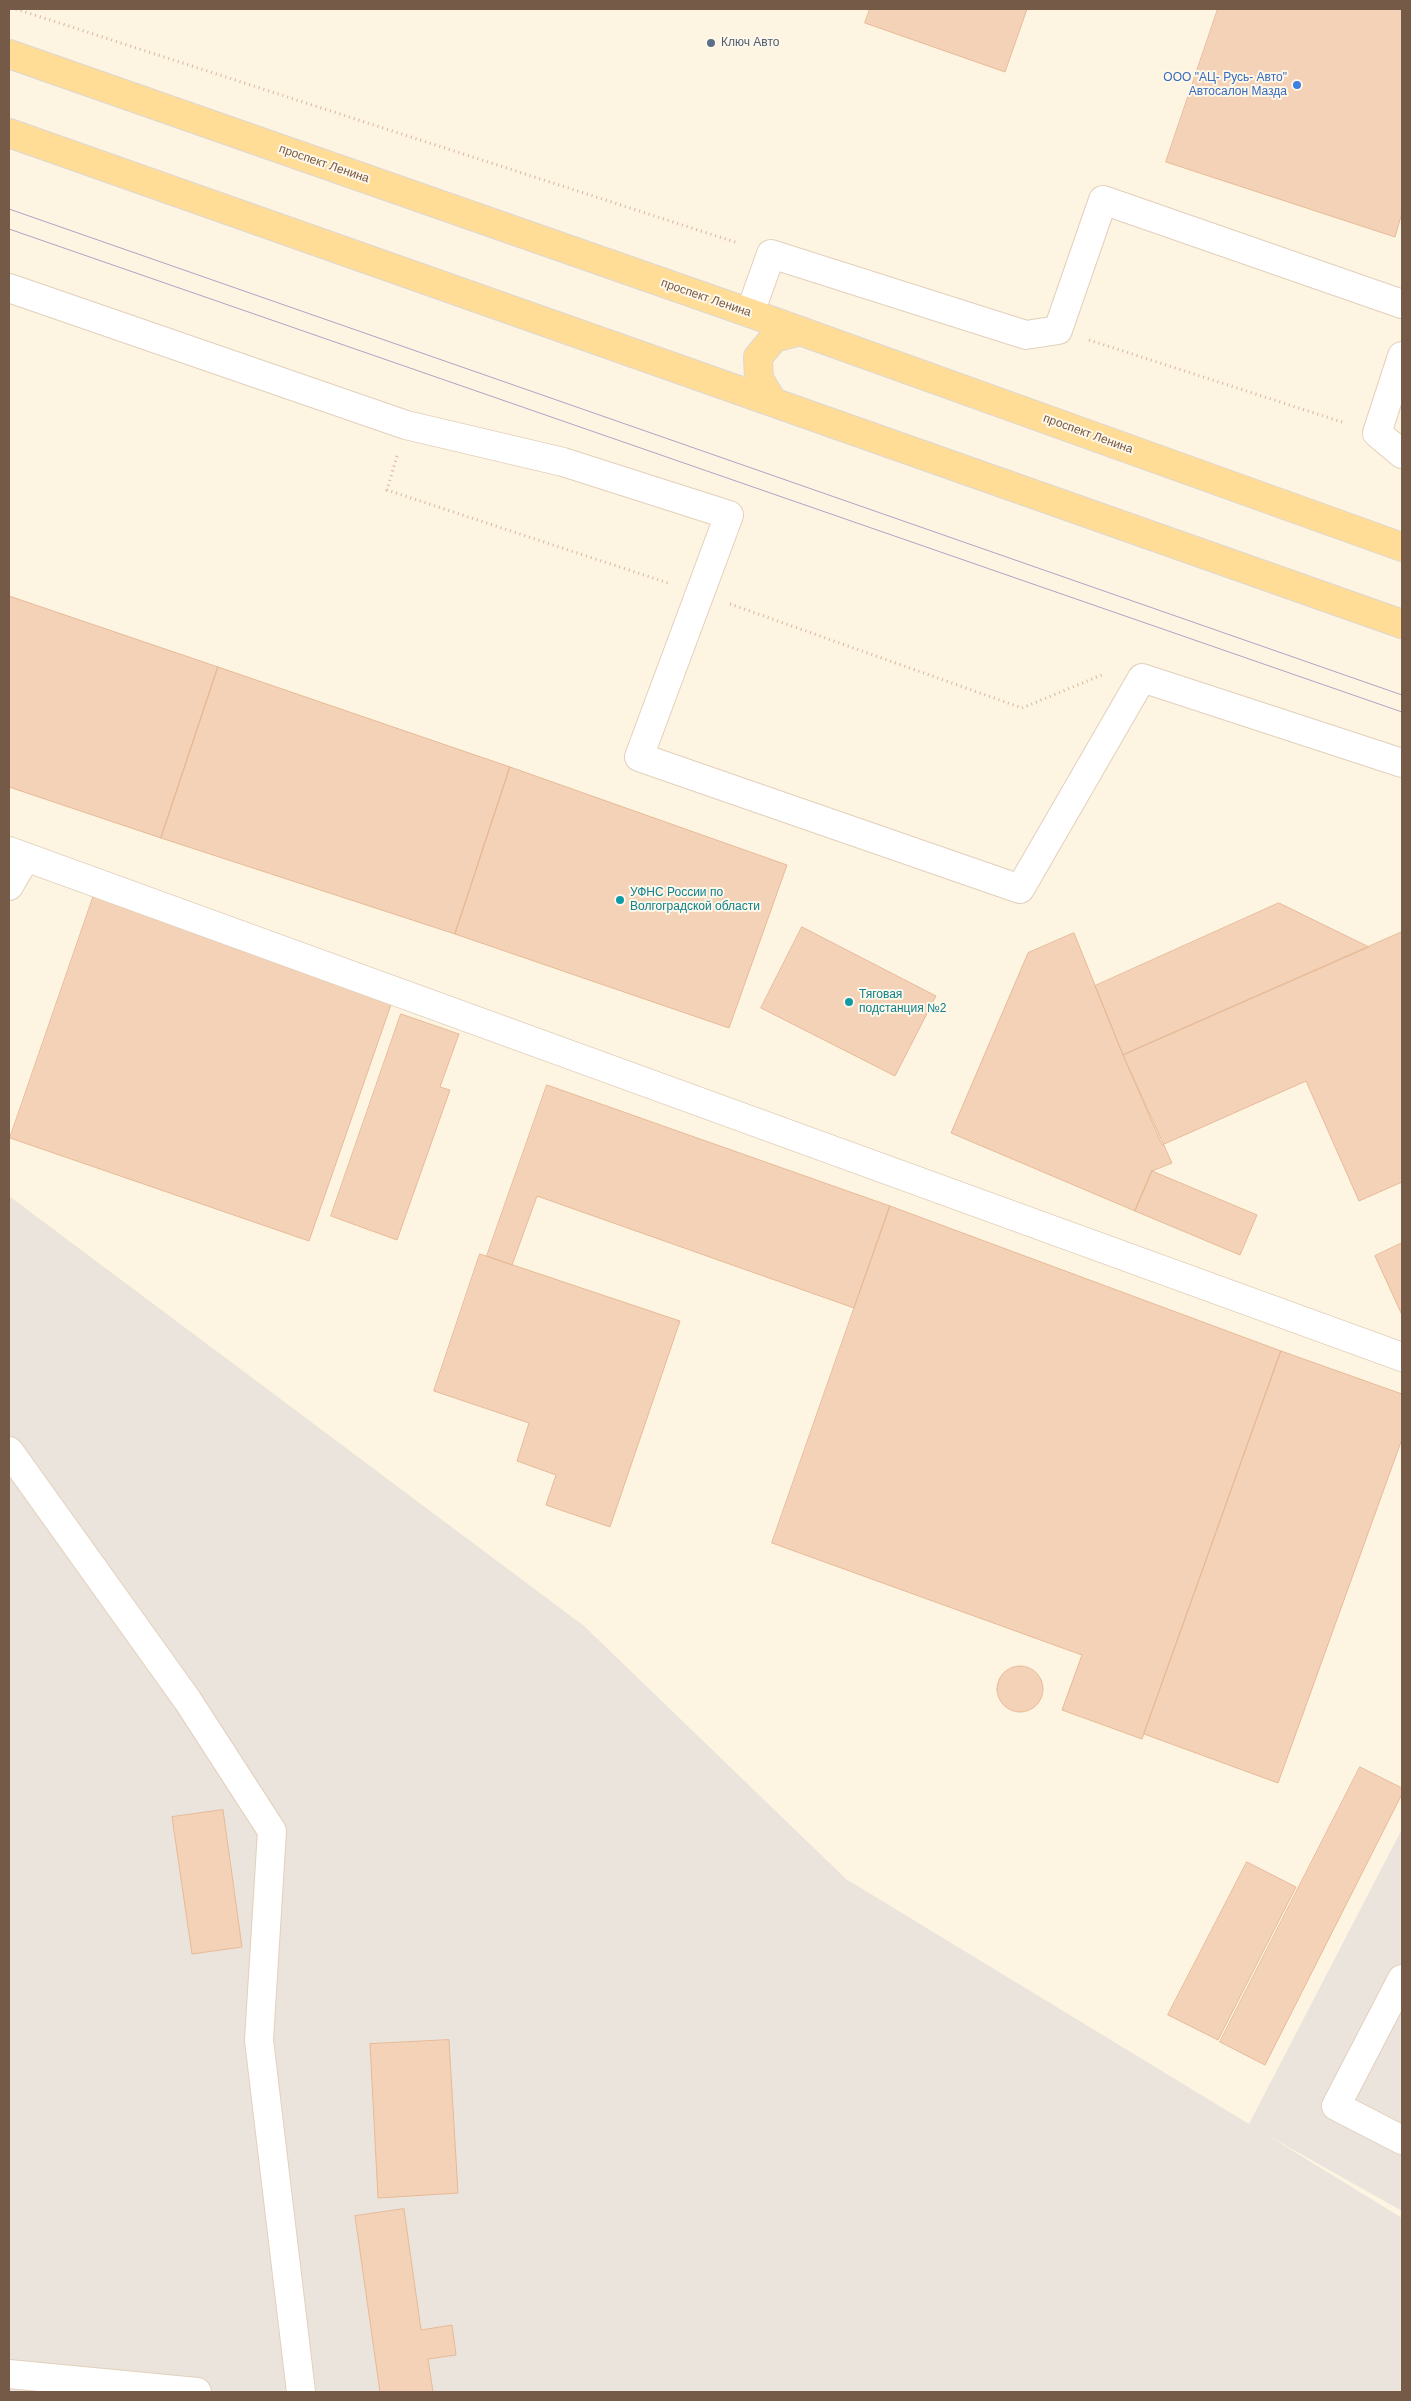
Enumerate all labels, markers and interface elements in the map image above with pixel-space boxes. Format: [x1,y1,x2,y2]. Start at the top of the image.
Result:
place label: Ключ Авто [721,36,779,50]
marker: Ключ Авто [705,37,717,49]
place label: ООО "АЦ- Русь- Авто" Автосалон Мазда [1163,71,1287,99]
marker: ООО "АЦ- Русь- Авто" Автосалон Мазда [1291,79,1303,91]
street label: проспект Ленина [277,142,371,186]
street label: проспект Ленина [659,276,753,320]
street label: проспект Ленина [1041,411,1135,457]
place label: УФНС России по Волгоградской области [630,886,760,914]
marker: УФНС России по Волгоградской области [614,894,626,906]
place label: Тяговая подстанция №2 [859,988,947,1016]
marker: Тяговая подстанция №2 [843,996,855,1008]

